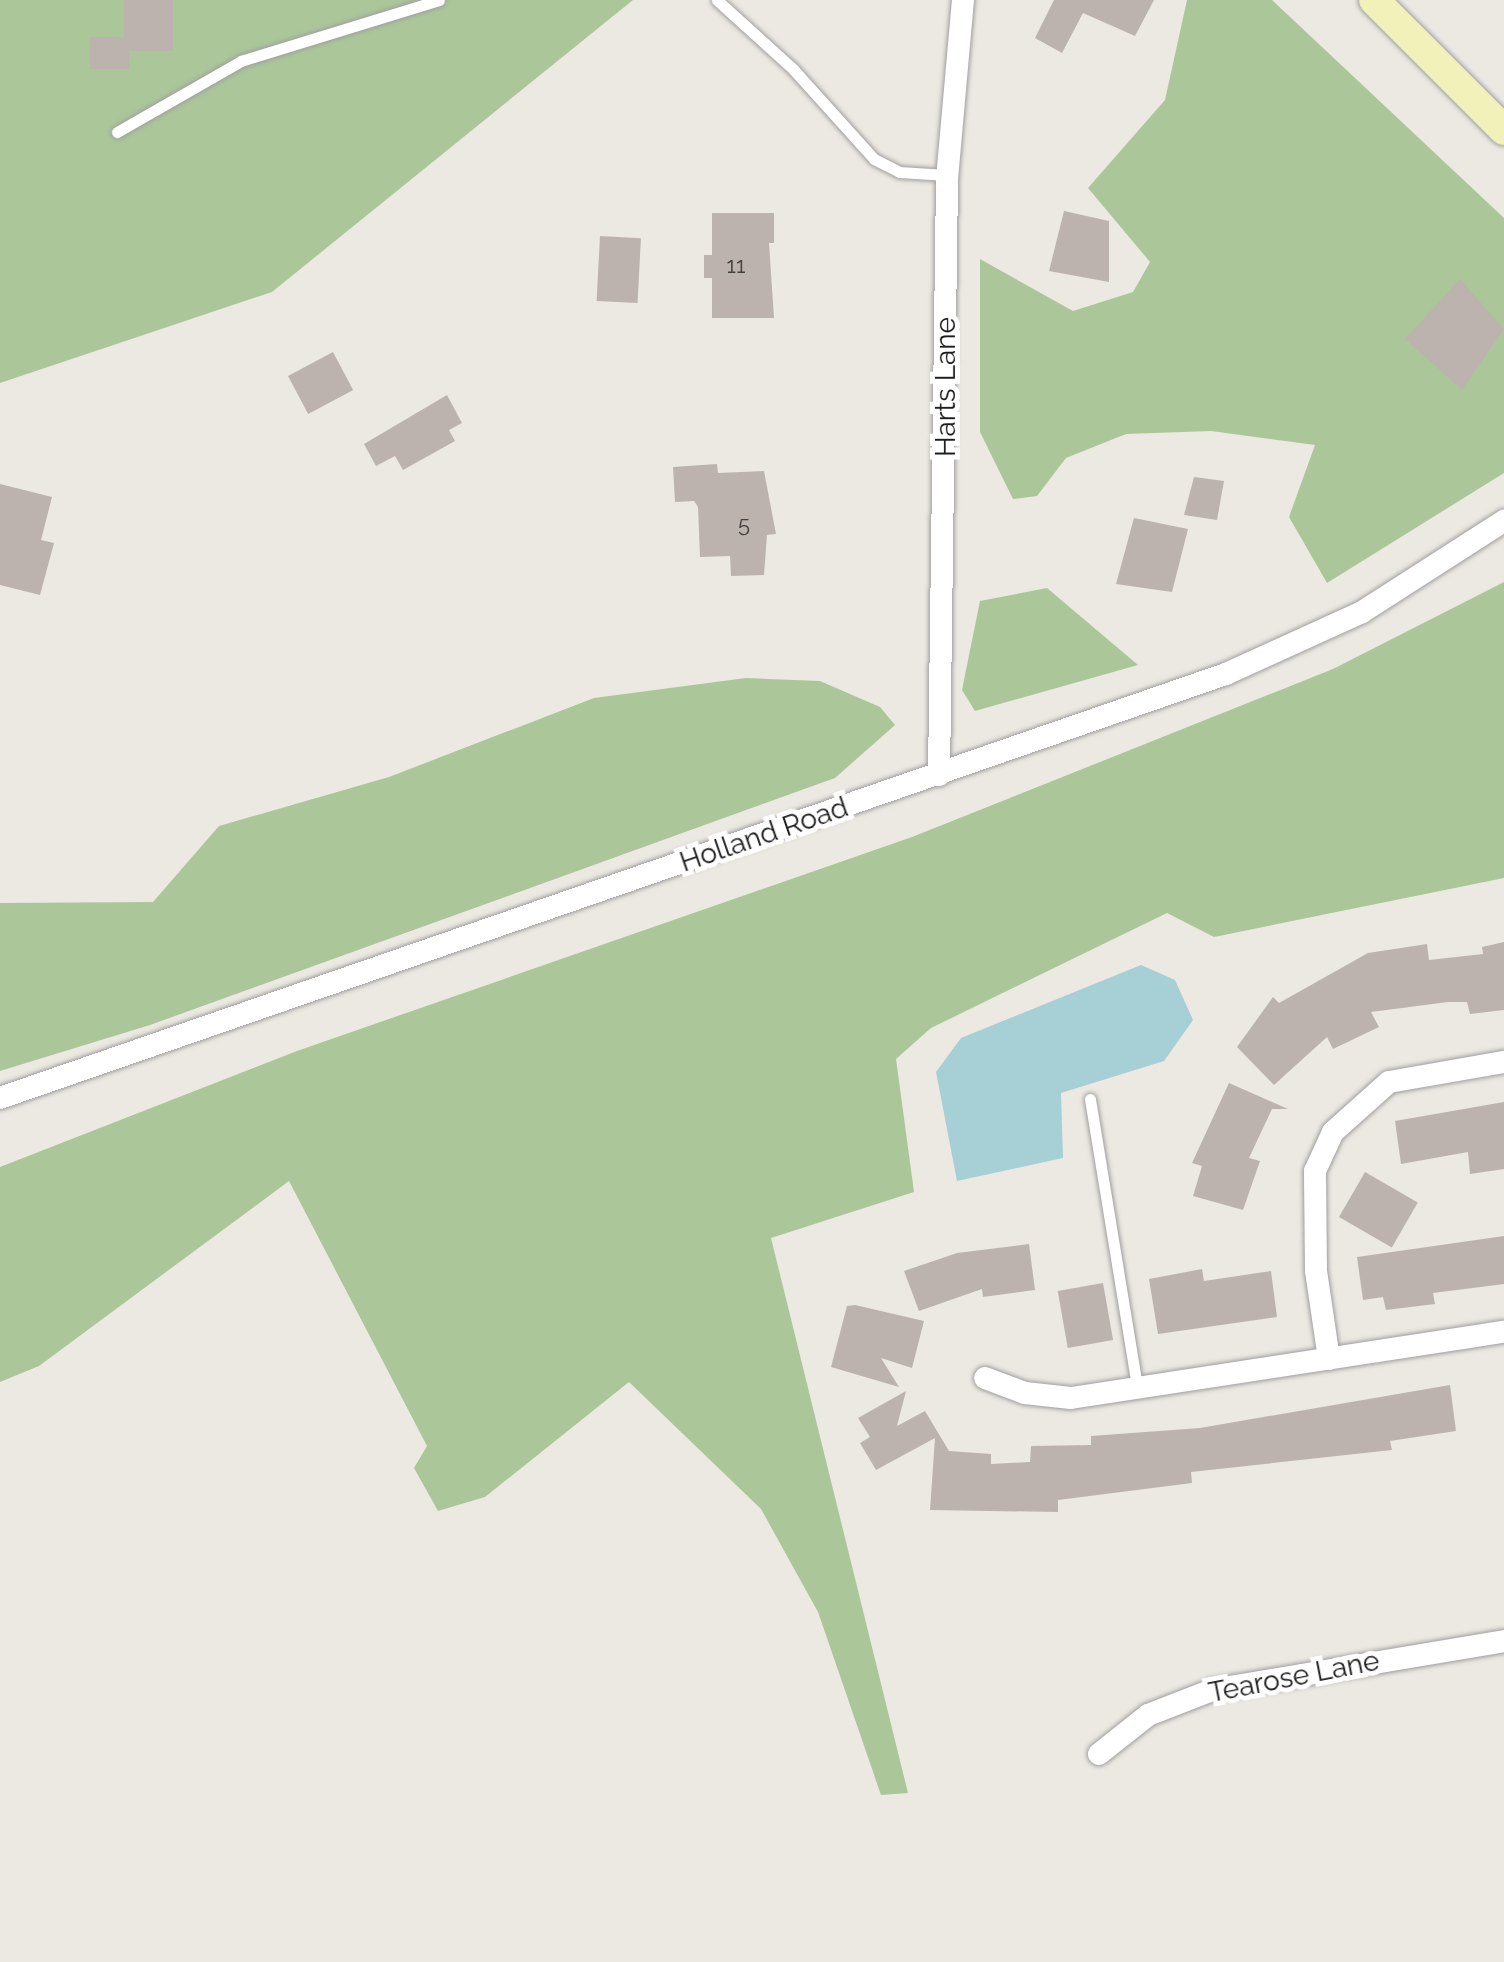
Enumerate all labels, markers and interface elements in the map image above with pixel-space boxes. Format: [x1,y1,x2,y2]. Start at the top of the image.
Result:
house number: 11 [727,253,745,279]
street label: Harts Lane [929,317,963,457]
house number: 5 [738,512,750,538]
street label: Holland Road [676,791,852,879]
street label: Tearose Lane [1206,1644,1382,1710]

